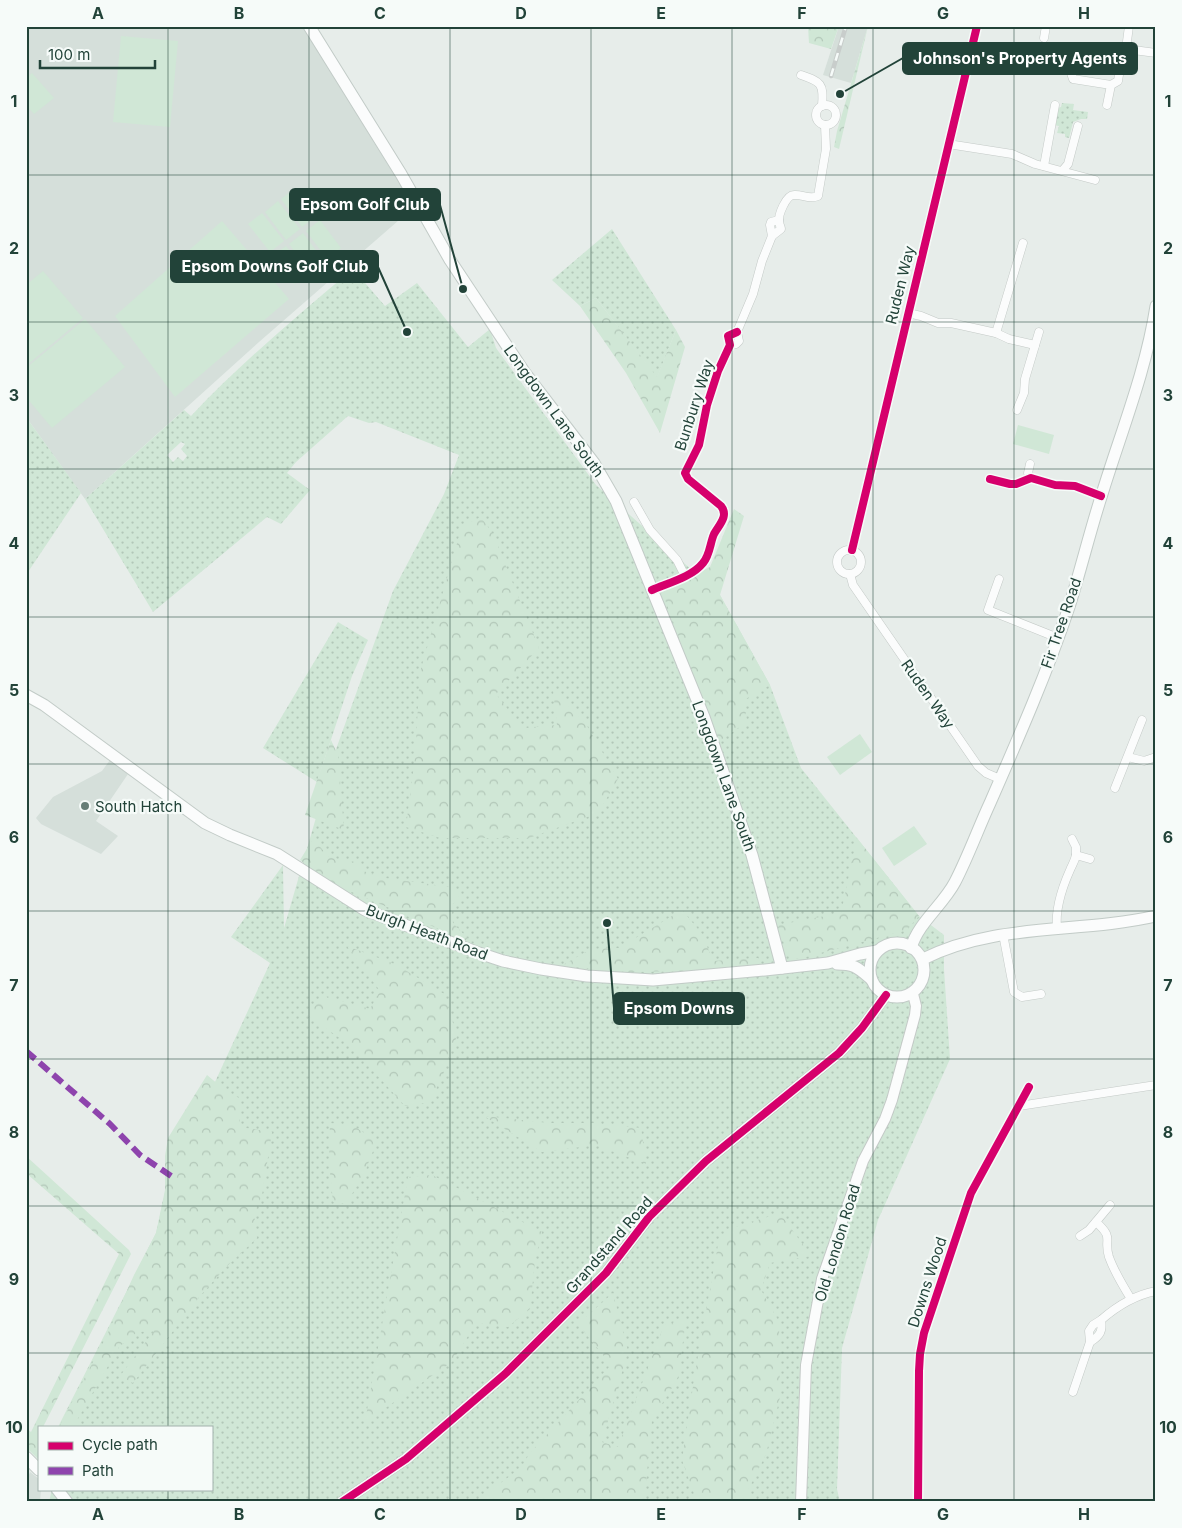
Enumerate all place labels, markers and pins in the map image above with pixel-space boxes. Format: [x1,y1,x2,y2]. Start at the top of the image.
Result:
callout: Johnson's Property Agents [903,43,1137,74]
callout: Epsom Golf Club [290,189,440,220]
callout: Epsom Downs Golf Club [171,251,378,282]
place label: South Hatch [95,797,182,816]
marker: South Hatch [79,800,91,812]
callout: Epsom Downs [614,993,744,1024]

